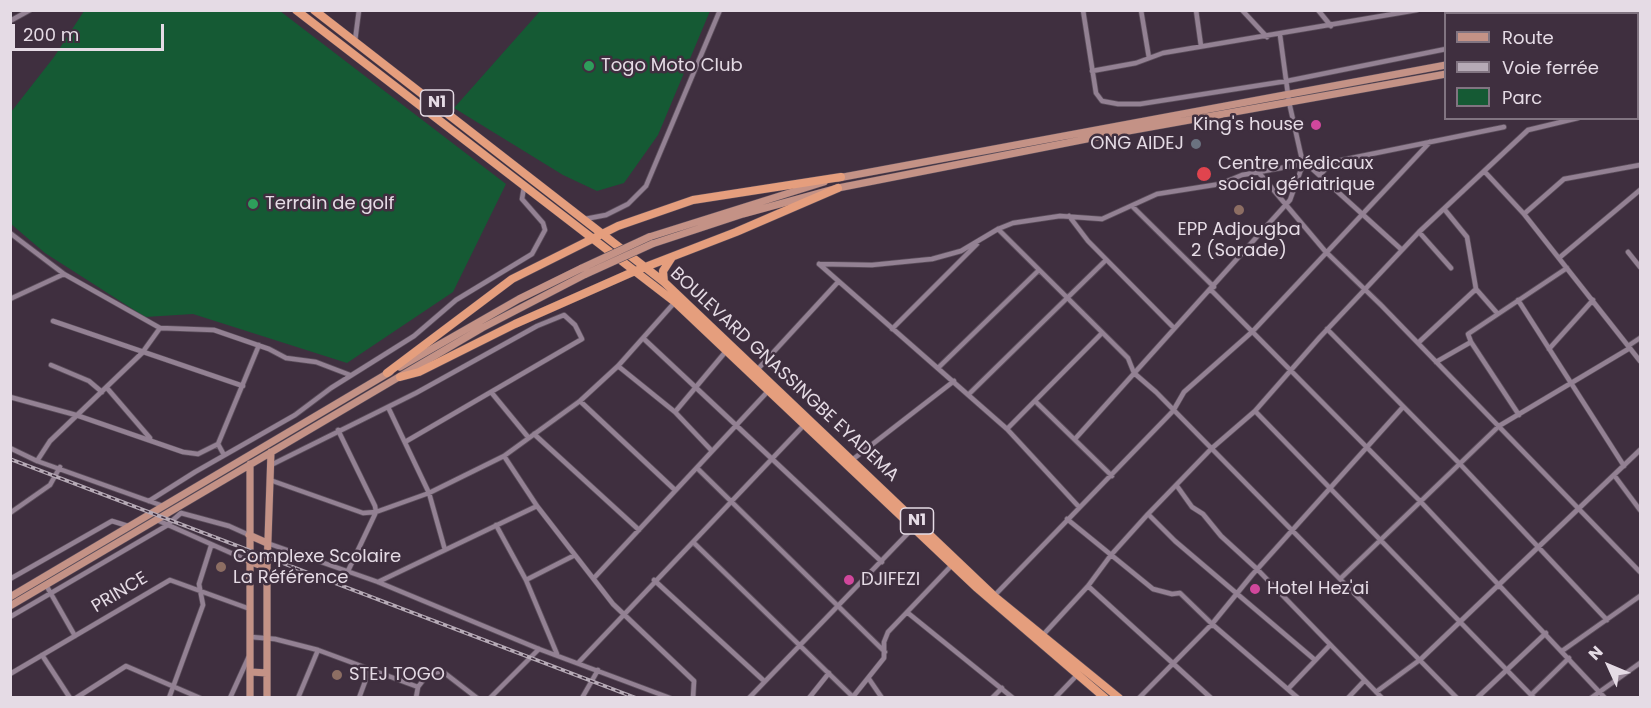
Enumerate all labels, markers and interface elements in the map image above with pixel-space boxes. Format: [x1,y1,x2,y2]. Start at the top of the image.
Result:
scale bar [15,12,166,50]
legend [1444,12,1639,120]
text: 200 m [23,22,79,47]
text: Route [1502,25,1554,50]
place label: Togo Moto Club [601,55,743,77]
text: Voie ferrée [1502,55,1599,80]
marker: Togo Moto Club [582,59,596,73]
text: Parc [1502,85,1542,110]
road number: N1 [420,90,454,116]
place label: King's house [1193,114,1304,136]
marker: King's house [1309,118,1323,132]
place label: ONG AIDEJ [1090,133,1184,155]
marker: ONG AIDEJ [1189,137,1203,151]
place label: Centre médicaux social gériatrique [1218,153,1375,195]
marker: Centre médicaux social gériatrique [1195,165,1213,183]
place label: Terrain de golf [265,193,394,215]
marker: Terrain de golf [246,197,260,211]
marker: EPP Adjougba 2 (Sorade) [1232,203,1246,217]
place label: EPP Adjougba 2 (Sorade) [1177,219,1301,262]
street label: BOULEVARD GNASSINGBE EYADEMA [665,263,903,487]
road number: N1 [900,508,934,534]
place label: Complexe Scolaire La Référence [233,546,401,588]
marker: Complexe Scolaire La Référence [214,560,228,574]
street label: PRINCE [88,568,152,618]
place label: DJIFEZI [861,569,920,591]
marker: DJIFEZI [842,573,856,587]
place label: Hotel Hez'ai [1267,578,1369,600]
marker: Hotel Hez'ai [1248,582,1262,596]
north arrow [1579,636,1639,696]
text: N [1583,641,1608,665]
place label: STEJ TOGO [349,664,445,686]
marker: STEJ TOGO [330,668,344,682]

